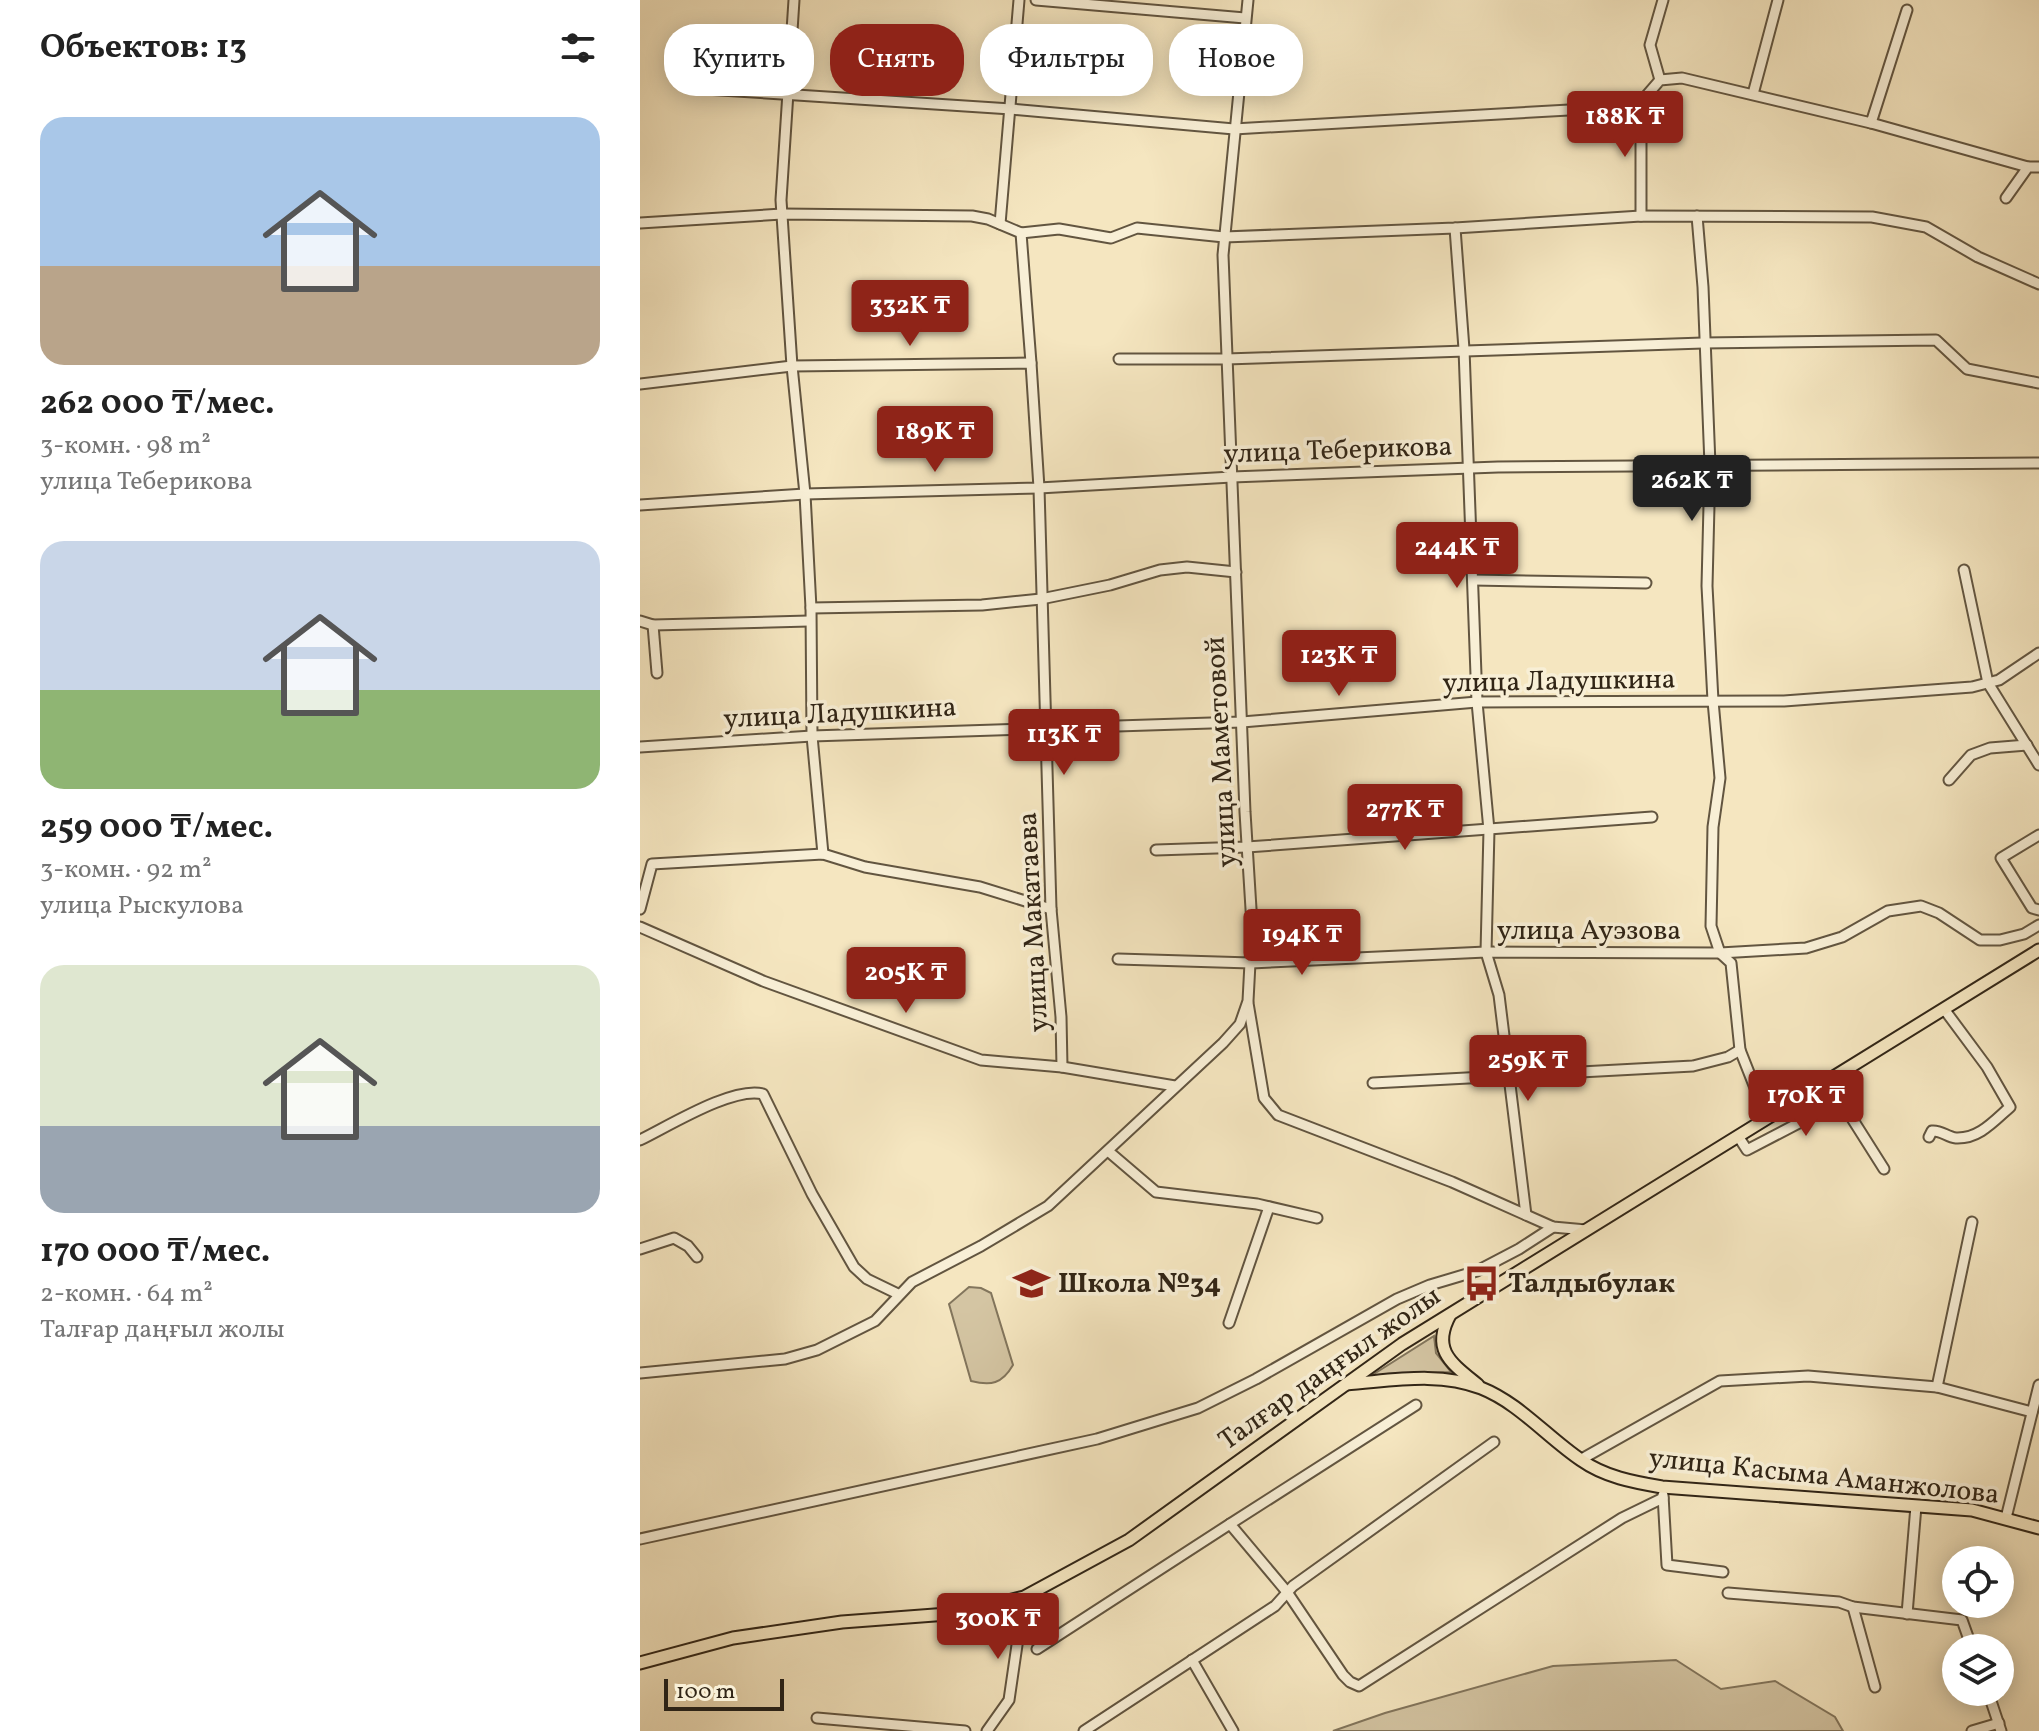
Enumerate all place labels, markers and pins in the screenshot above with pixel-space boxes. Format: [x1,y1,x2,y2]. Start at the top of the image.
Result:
pin: 188K ₸ [1560,91,1690,159]
pin: 332K ₸ [845,280,975,348]
pin: 189K ₸ [870,406,1000,474]
pin: 262K ₸ [1627,455,1757,523]
pin: 244K ₸ [1392,522,1522,590]
pin: 123K ₸ [1274,630,1404,698]
pin: 113K ₸ [999,709,1129,777]
pin: 277K ₸ [1340,784,1470,852]
pin: 194K ₸ [1237,909,1367,977]
pin: 205K ₸ [841,947,971,1015]
pin: 259K ₸ [1463,1035,1593,1103]
pin: 170K ₸ [1741,1070,1871,1138]
school or university icon: Школа №34 [1013,1265,1051,1303]
place label: Школа №34 [1058,1265,1221,1304]
bus stop icon: Талдыбулак [1463,1265,1501,1303]
place label: Талдыбулак [1508,1265,1675,1304]
pin: 300K ₸ [933,1593,1063,1661]

